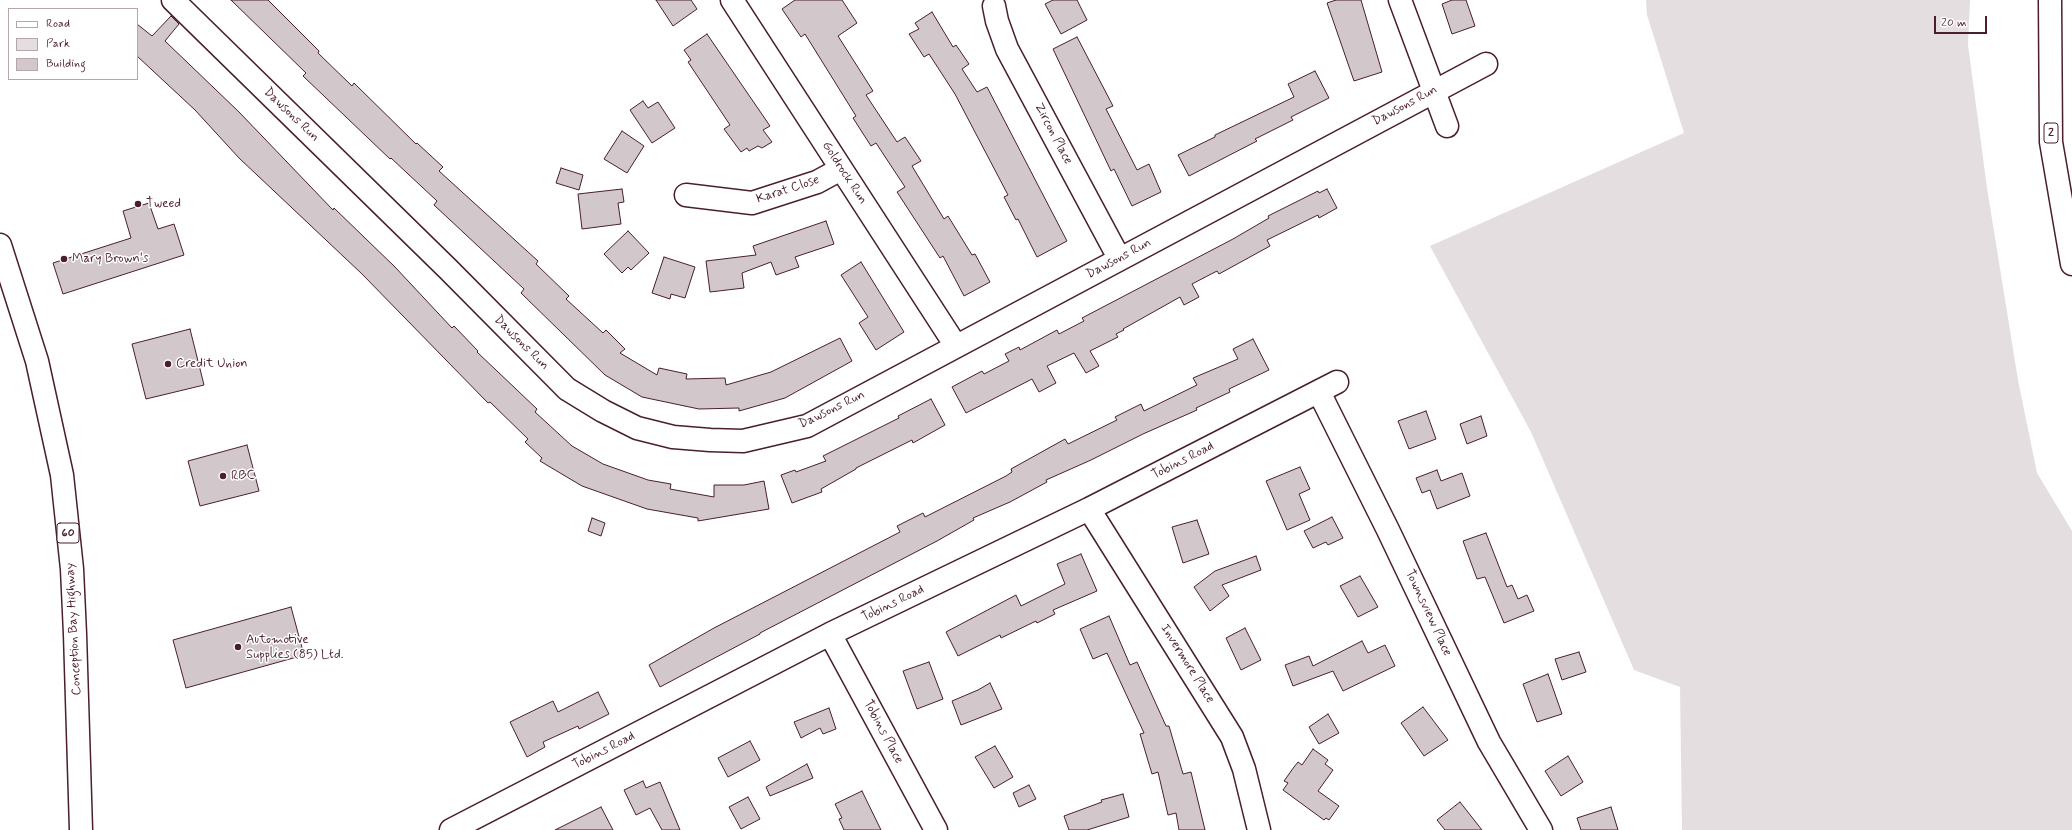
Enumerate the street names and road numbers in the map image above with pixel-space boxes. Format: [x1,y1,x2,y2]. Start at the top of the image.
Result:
street label: Dawsons Run [1370,82,1440,130]
street label: Dawsons Run [260,85,322,145]
street label: Zircon Place [1030,101,1076,167]
road number: 2 [2044,123,2058,143]
street label: Goldrock Run [818,139,870,207]
street label: Karat Close [755,172,821,208]
street label: Dawsons Run [1084,235,1154,283]
street label: Dawsons Run [490,312,552,374]
street label: Dawsons Run [796,387,868,433]
street label: Tobins Road [1149,439,1217,483]
road number: 60 [57,523,79,543]
street label: Conception Bay Highway [63,562,85,696]
street label: Townsview Place [1401,567,1455,659]
street label: Tobins Road [859,582,927,626]
street label: Invermore Place [1157,622,1217,706]
street label: Tobins Place [860,697,906,767]
street label: Tobins Road [570,729,638,773]

